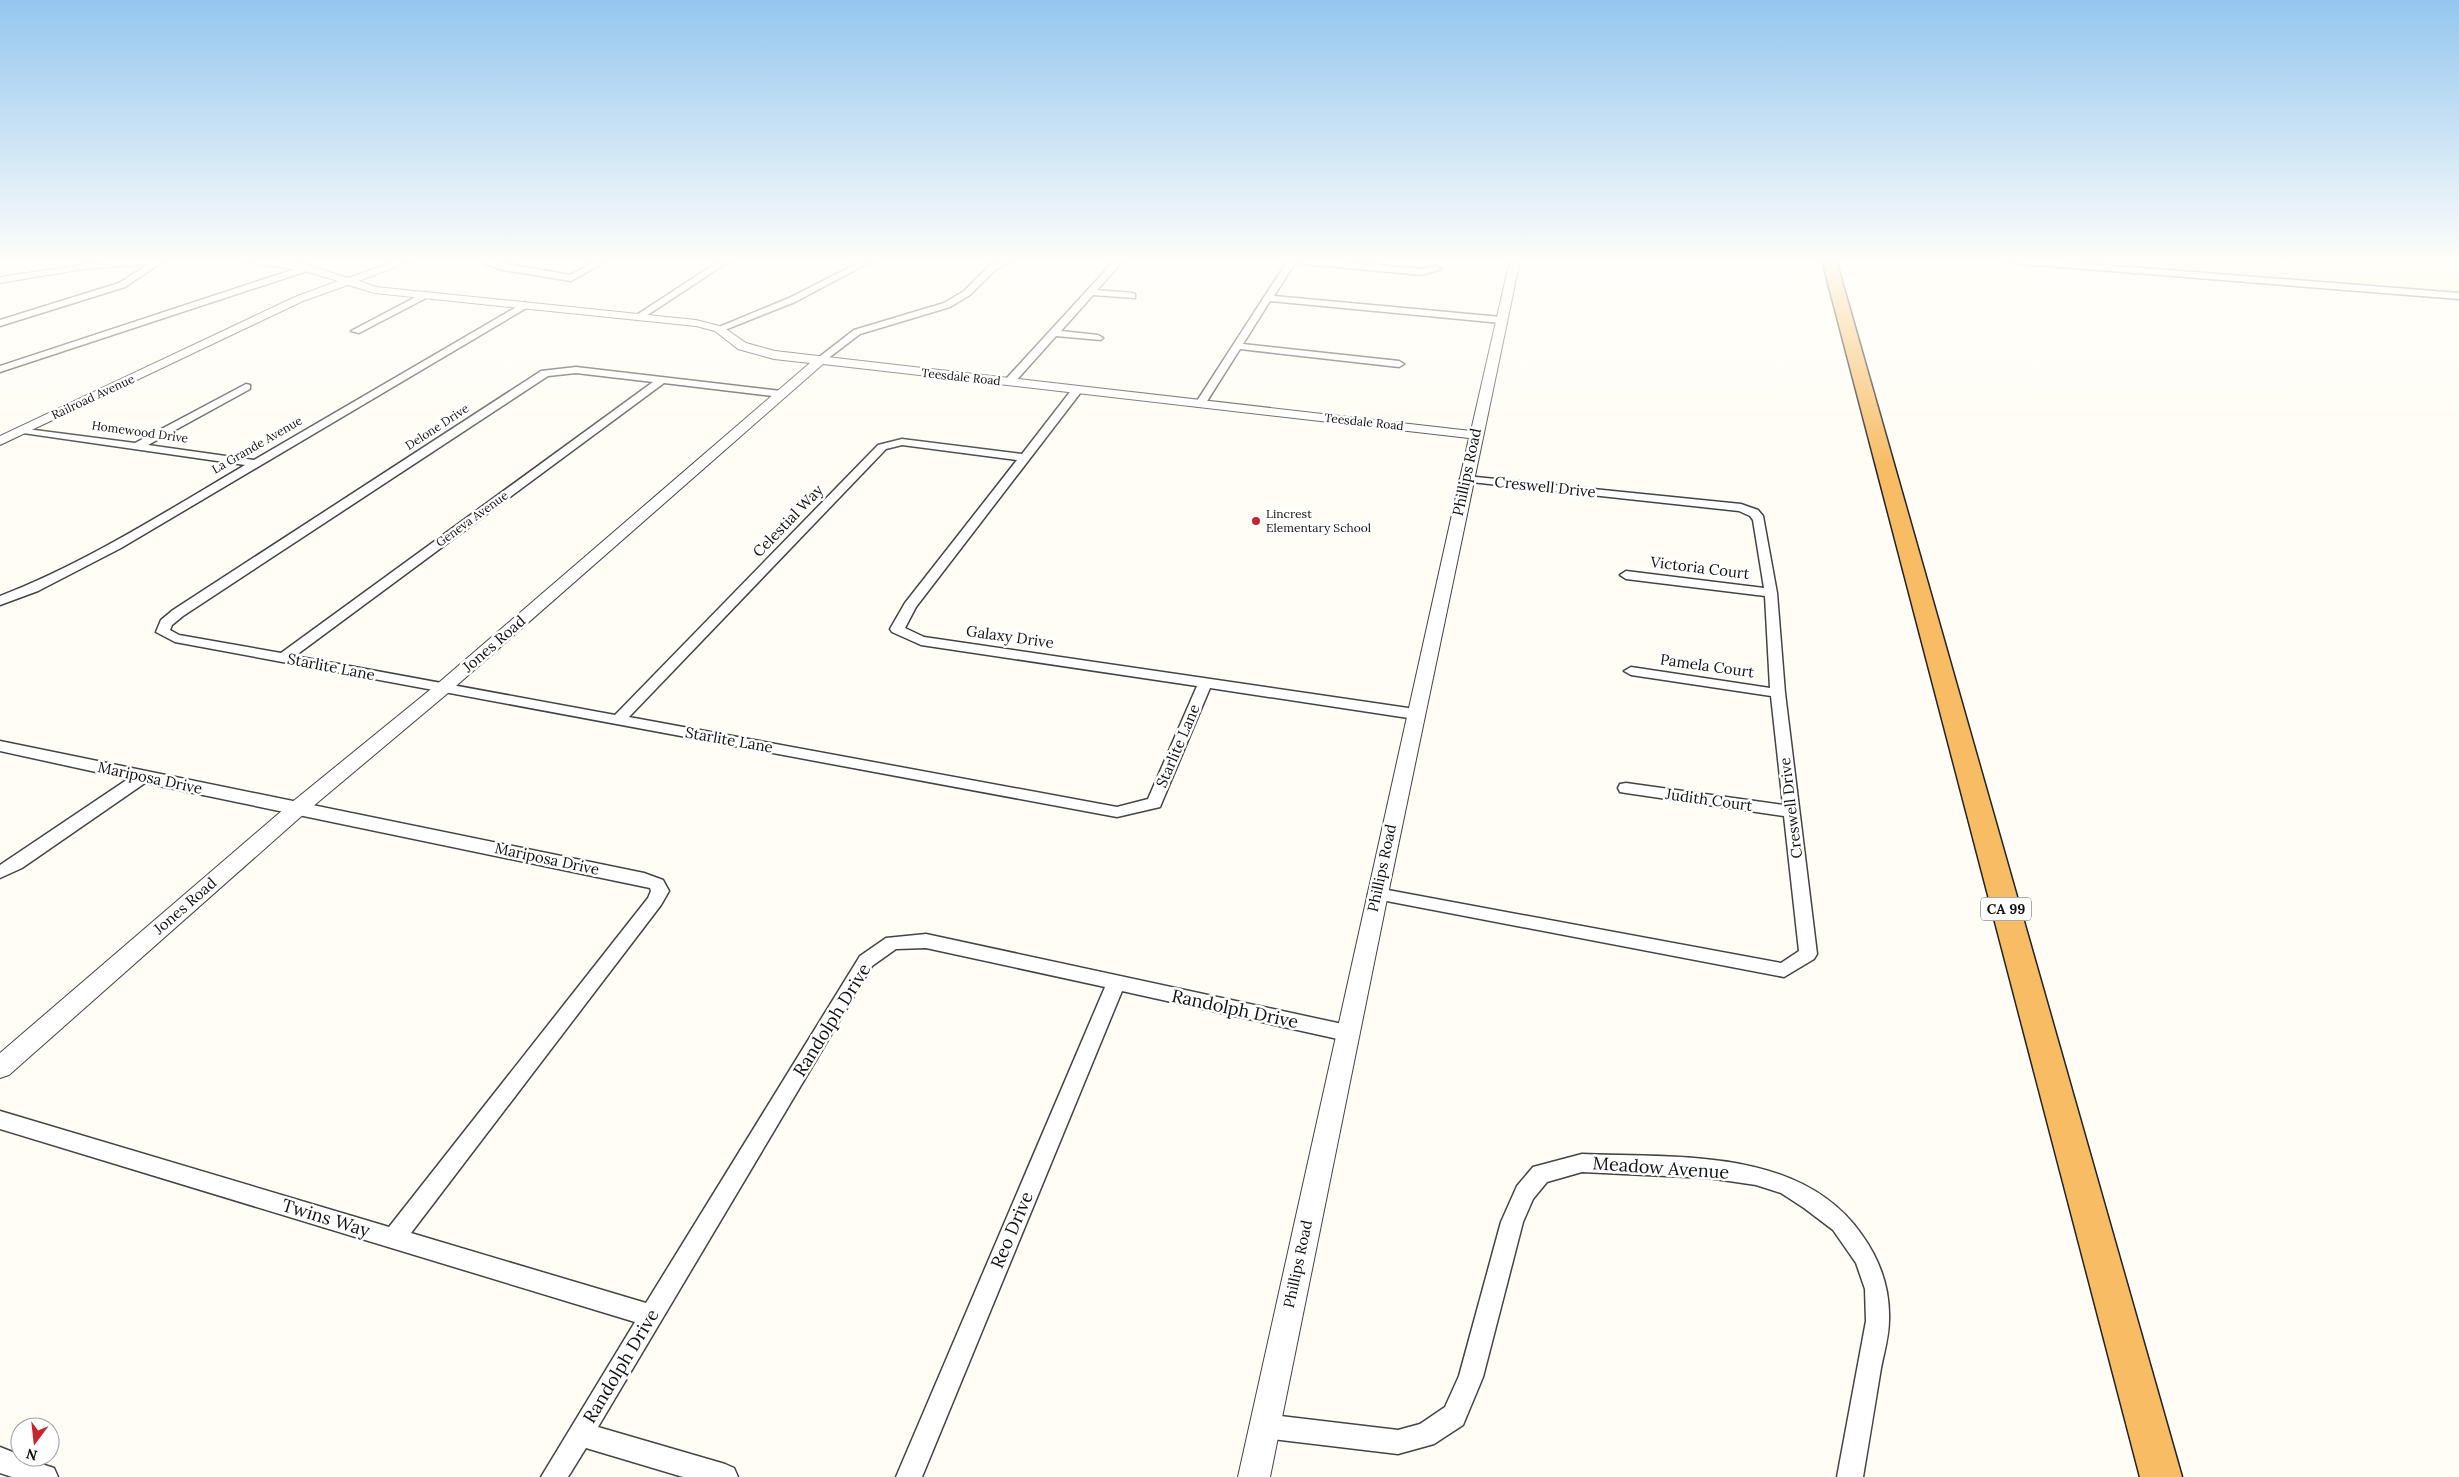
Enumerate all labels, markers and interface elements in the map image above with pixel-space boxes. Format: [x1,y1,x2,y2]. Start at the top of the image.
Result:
street label: Teesdale Road [921,365,1001,388]
street label: Railroad Avenue [49,371,137,422]
street label: Delone Drive [402,400,472,453]
street label: Teesdale Road [1324,410,1404,433]
street label: La Grande Avenue [209,412,305,477]
street label: Homewood Drive [91,417,190,446]
street label: Phillips Road [1448,426,1485,518]
street label: Creswell Drive [1494,472,1597,501]
street label: Celestial Way [748,480,827,561]
street label: Geneva Avenue [433,487,511,550]
place label: Lincrest Elementary School [1266,506,1371,535]
marker: Lincrest Elementary School [1250,515,1262,527]
street label: Victoria Court [1649,552,1751,583]
street label: Jones Road [458,611,529,677]
street label: Galaxy Drive [965,621,1055,652]
street label: Starlite Lane [286,649,377,684]
street label: Pamela Court [1659,650,1755,682]
street label: Starlite Lane [1151,701,1204,790]
street label: Starlite Lane [684,722,774,757]
street label: Mariposa Drive [96,757,204,798]
street label: Creswell Drive [1775,757,1806,860]
street label: Judith Court [1664,784,1754,815]
street label: Phillips Road [1363,822,1400,914]
street label: Mariposa Drive [493,838,601,879]
street label: Jones Road [149,873,220,939]
road number: CA 99 [1981,898,2031,921]
street label: Randolph Drive [788,959,876,1081]
street label: Randolph Drive [1170,984,1301,1033]
street label: Meadow Avenue [1592,1151,1730,1184]
street label: Reo Drive [985,1188,1038,1272]
street label: Twins Way [279,1193,373,1242]
street label: Phillips Road [1279,1218,1316,1310]
street label: Randolph Drive [577,1304,664,1427]
north arrow [10,1417,60,1467]
text: N [24,1444,39,1465]

